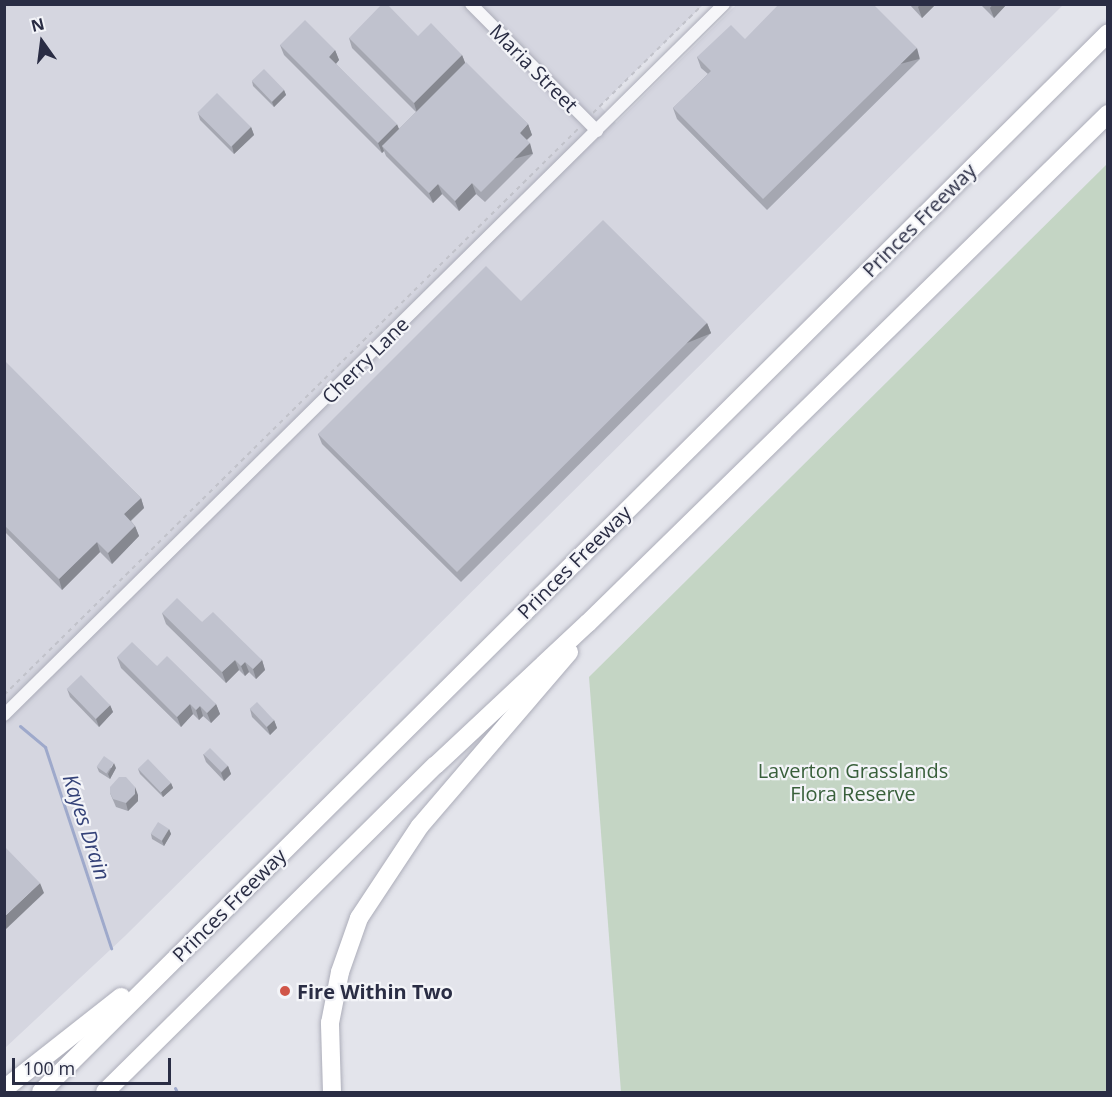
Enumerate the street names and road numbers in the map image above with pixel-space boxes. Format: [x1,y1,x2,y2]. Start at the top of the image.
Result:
street label: Maria Street [485,19,583,117]
street label: Princes Freeway [857,158,981,282]
street label: Cherry Lane [317,312,413,408]
street label: Princes Freeway [512,500,636,624]
street label: Princes Freeway [167,843,291,967]

